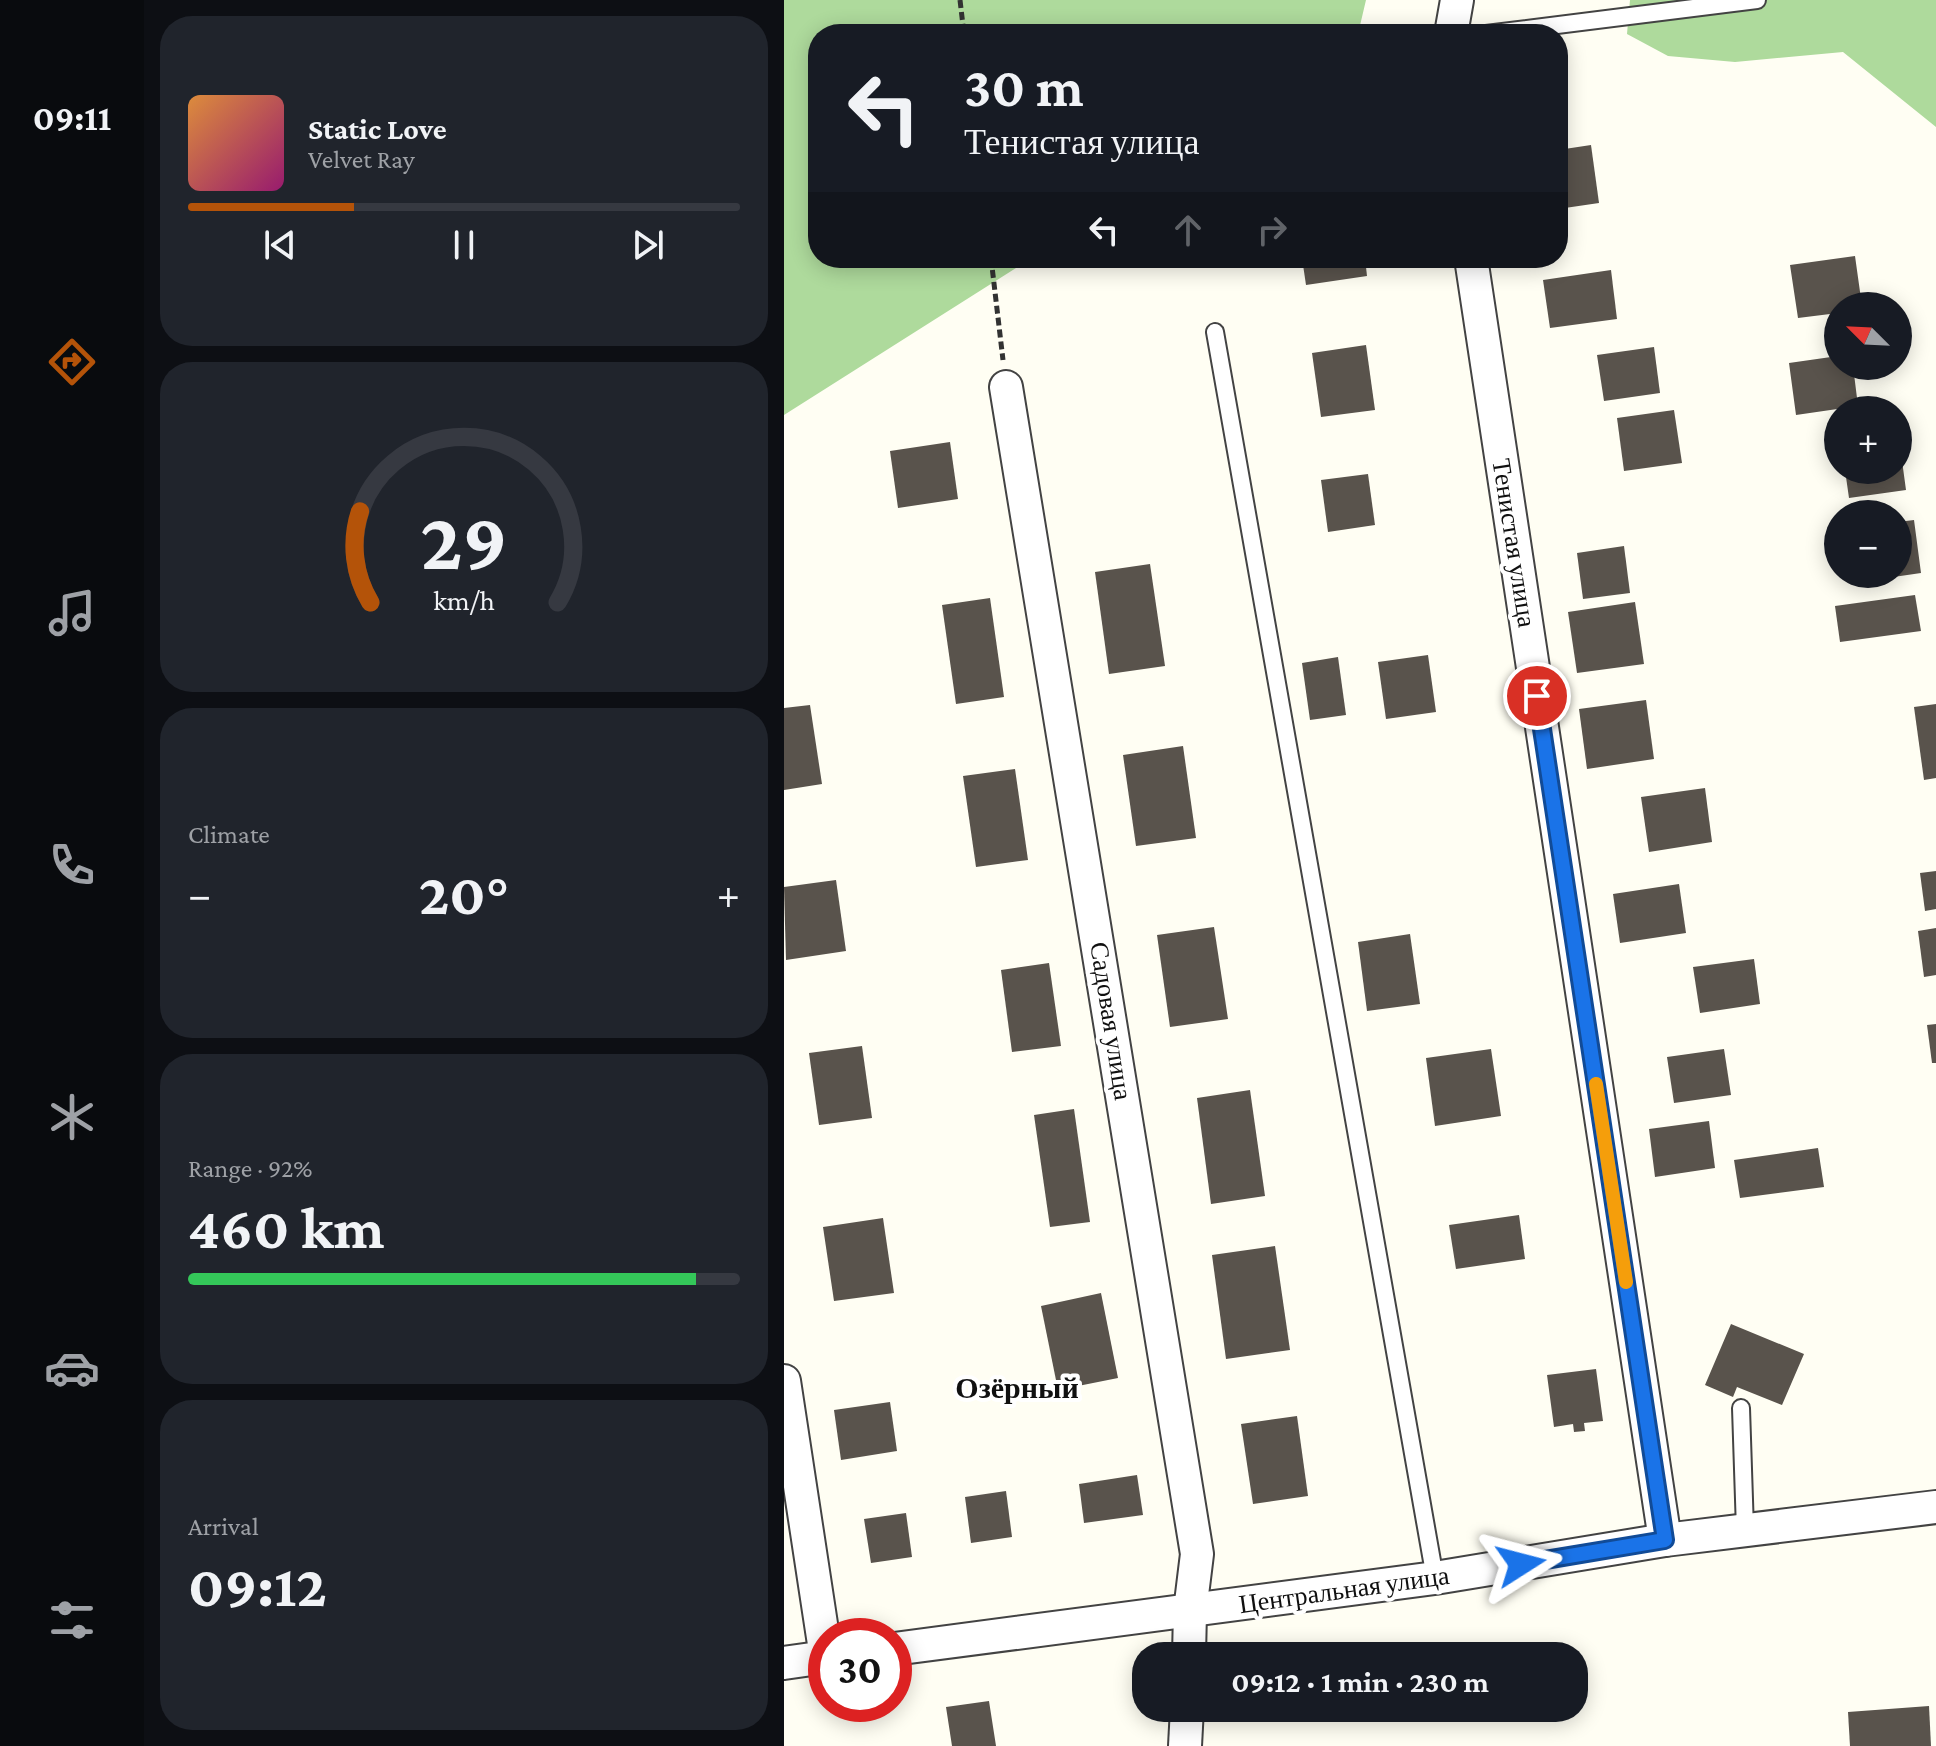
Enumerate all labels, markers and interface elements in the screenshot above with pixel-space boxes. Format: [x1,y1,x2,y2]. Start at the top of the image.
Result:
icon: left [832,56,936,160]
text: 30 m [964,56,1084,118]
text: 09:11 [33,98,111,138]
text: Static Love [308,112,447,145]
text: Тенистая улица [964,122,1199,162]
text: Velvet Ray [308,145,415,174]
icon: left [1082,208,1126,252]
icon: ahead [1166,208,1210,252]
icon: right [1250,208,1294,252]
icon: previous [258,223,302,267]
icon: pause [442,223,486,267]
icon: next [626,223,670,267]
north arrow [1824,292,1912,380]
map controls [1824,292,1912,588]
icon: directions [44,334,100,390]
button: + [1824,396,1912,484]
street label: Тенистая улица [1486,457,1542,630]
text: 29 [420,494,508,587]
button: − [1824,500,1912,588]
text: km/h [433,584,495,616]
icon: music [44,585,100,641]
pin [1503,662,1571,730]
icon: arrive [1515,674,1559,718]
text: Climate [188,820,270,849]
icon: phone [44,837,100,893]
text: 20° [419,860,509,927]
text: − [188,870,211,918]
text: + [717,870,740,918]
street label: Садовая улица [1084,940,1138,1103]
icon: climate [44,1089,100,1145]
text: Range · 92% [188,1154,313,1183]
text: 460 km [188,1194,384,1261]
icon: car [44,1340,100,1396]
district label: Озёрный [955,1371,1079,1404]
text: Arrival [188,1512,259,1541]
position arrow [1479,1522,1563,1606]
text: 09:12 [188,1552,327,1619]
street label: Центральная улица [1237,1561,1451,1619]
icon: filters [44,1592,100,1648]
speed limit sign: 30 [808,1618,912,1722]
text: 09:12 · 1 min · 230 m [1231,1665,1489,1698]

